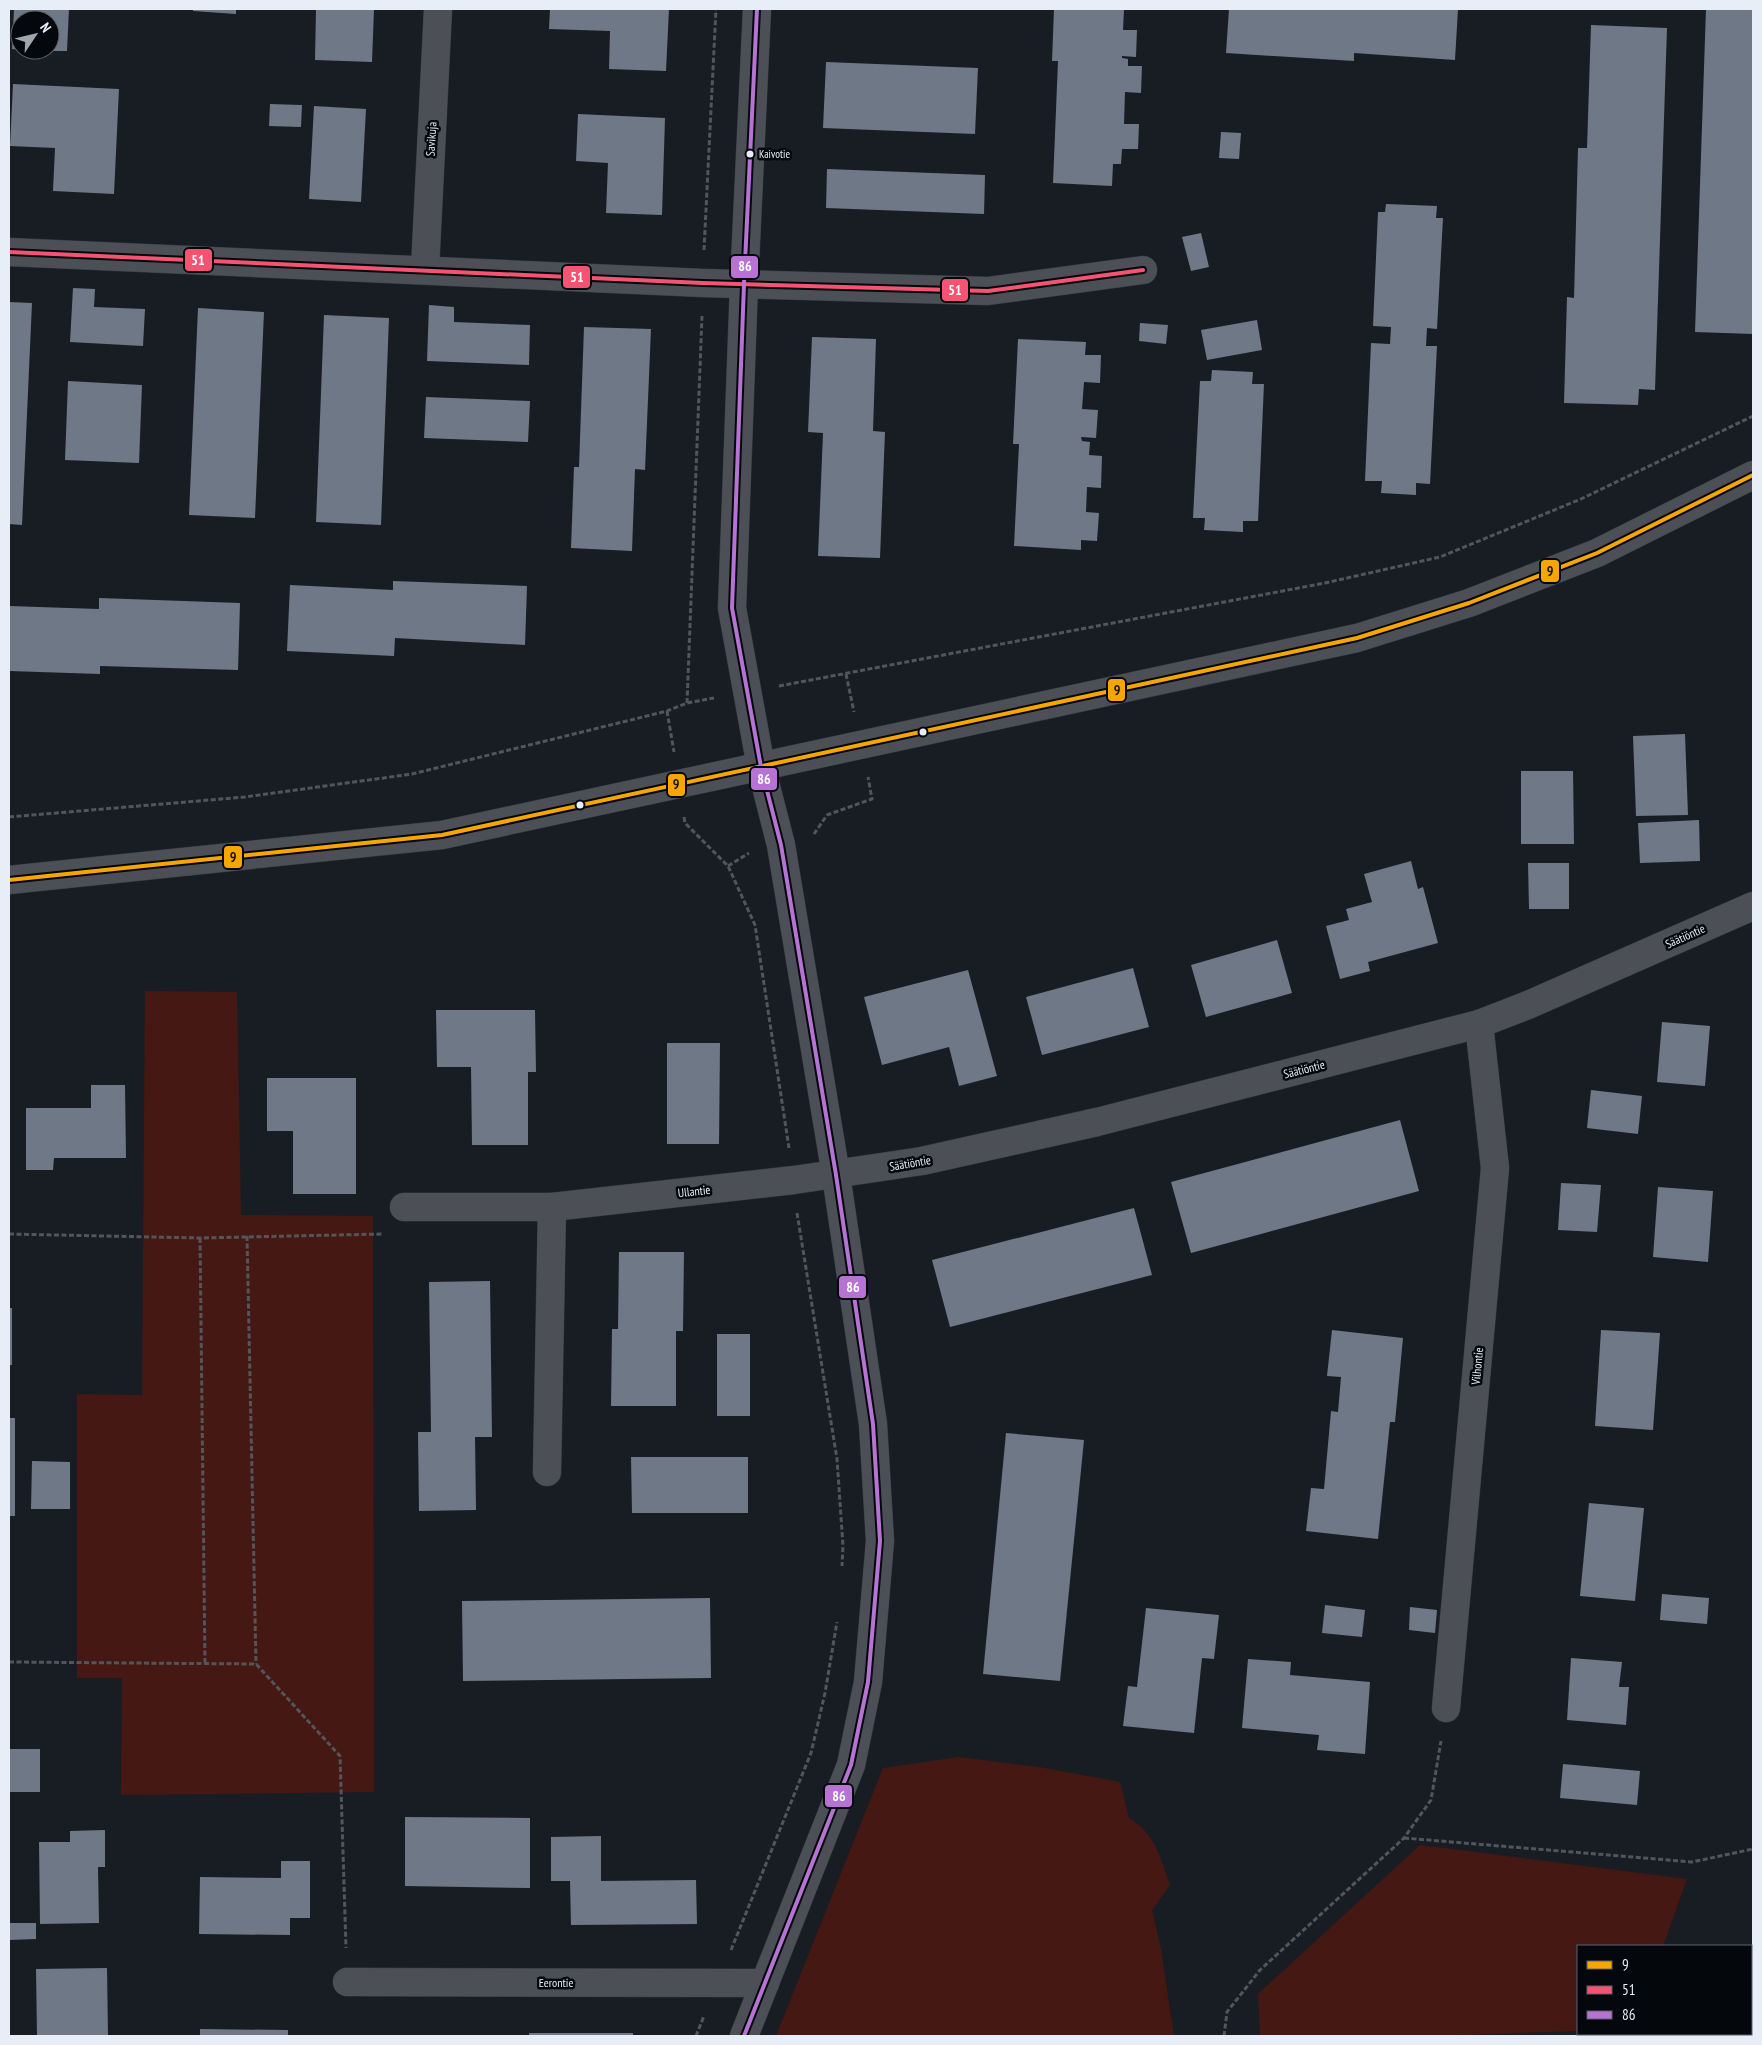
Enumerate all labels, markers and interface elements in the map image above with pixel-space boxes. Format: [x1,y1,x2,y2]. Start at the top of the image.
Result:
north arrow [10,10,60,60]
text: N [36,19,55,36]
street label: Savikuja [423,121,439,157]
place label: Kaivotie [759,147,790,161]
marker: Kaivotie [745,149,755,159]
line badge: 51 [184,248,213,272]
text: 51 [191,251,205,269]
line badge: 86 [730,255,759,279]
text: 86 [738,257,752,275]
line badge: 51 [562,265,591,289]
text: 51 [570,268,584,286]
line badge: 51 [941,278,969,302]
text: 51 [948,281,962,299]
line badge: 9 [1540,559,1560,583]
text: 9 [1547,562,1554,580]
line badge: 9 [1107,678,1126,702]
text: 9 [1114,681,1121,699]
unlabelled marker [918,727,928,737]
line badge: 86 [750,767,778,791]
text: 86 [757,770,771,788]
line badge: 9 [667,773,686,797]
text: 9 [673,775,680,793]
unlabelled marker [575,800,585,810]
line badge: 9 [223,845,243,869]
text: 9 [230,848,237,866]
street label: Säätiöntie [1663,921,1707,951]
street label: Säätiöntie [1282,1057,1326,1081]
street label: Säätiöntie [888,1152,932,1174]
street label: Ullantie [677,1182,711,1200]
line badge: 86 [838,1275,867,1299]
text: 86 [846,1278,860,1296]
street label: Vilhontie [1468,1347,1486,1386]
line badge: 86 [824,1784,853,1808]
text: 86 [832,1787,846,1805]
legend [1577,1945,1752,2035]
text: 9 [1622,1955,1629,1974]
street label: Eerontie [539,1975,573,1990]
text: 51 [1622,1980,1636,1999]
text: 86 [1622,2005,1636,2024]

